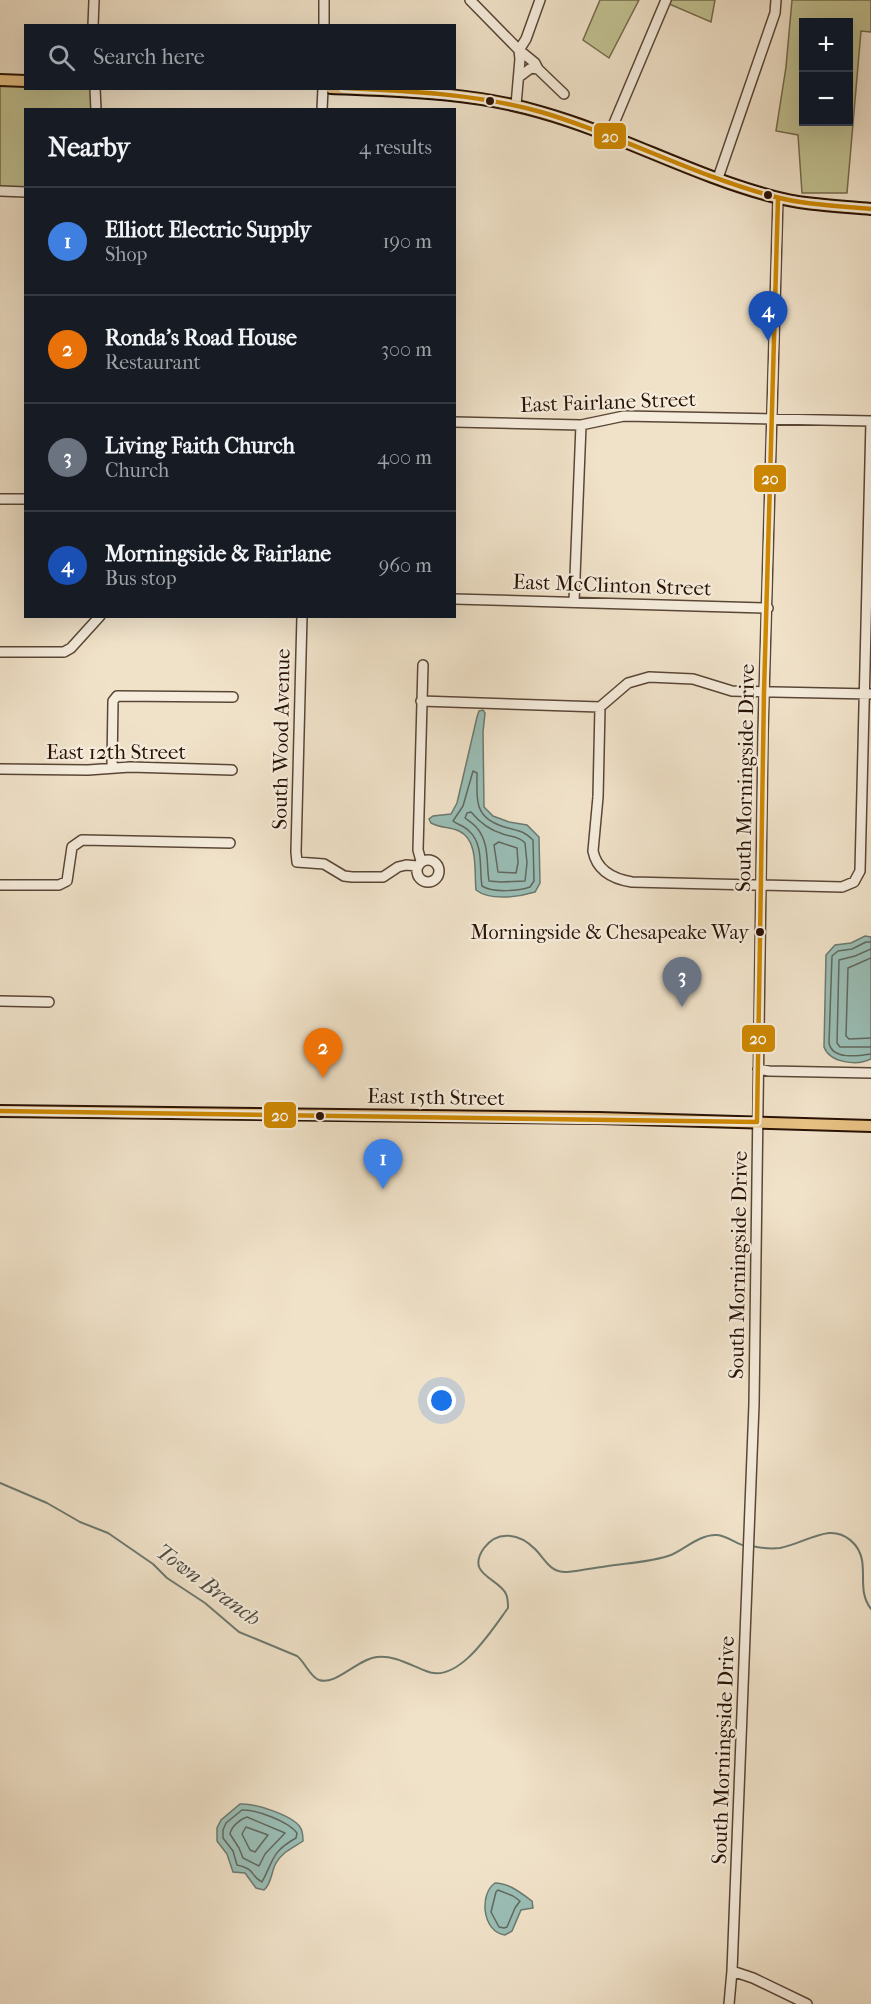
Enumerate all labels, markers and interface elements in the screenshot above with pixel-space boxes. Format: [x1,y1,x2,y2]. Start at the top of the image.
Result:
map controls [799,18,853,126]
button: + [799,18,853,72]
search box [24,24,456,90]
icon: search [45,41,78,74]
text: Search here [93,44,205,70]
button: − [799,72,853,126]
unlabelled marker [484,95,496,107]
line badge: 20 [593,122,627,150]
text: 20 [601,127,619,146]
text: Nearby [48,132,130,163]
text: 4 results [359,136,432,159]
unlabelled marker [762,189,774,201]
text: Elliott Electric Supply [105,217,311,243]
text: 1 [64,230,71,253]
text: 190 m [382,230,432,253]
text: Shop [105,243,147,266]
pin: 4 [748,292,788,341]
text: Ronda’s Road House [105,325,297,351]
text: 2 [62,338,73,361]
text: 300 m [381,338,432,361]
text: Restaurant [105,351,201,374]
street label: East Fairlane Street [520,387,697,417]
text: Living Faith Church [105,433,295,459]
text: 3 [63,446,72,469]
text: 400 m [377,446,432,469]
text: Church [105,459,169,482]
line badge: 20 [753,464,787,493]
text: 20 [761,469,779,488]
text: Morningside & Fairlane [105,541,331,567]
text: 4 [62,554,73,577]
text: 960 m [379,554,432,577]
text: Bus stop [105,567,177,590]
street label: East McClinton Street [512,570,712,600]
street label: South Wood Avenue [267,648,295,830]
street label: South Morningside Drive [731,664,759,892]
street label: East 12th Street [46,740,186,764]
place label: Morningside & Chesapeake Way [471,921,750,944]
marker: Morningside & Chesapeake Way [754,926,766,938]
pin: 3 [662,958,702,1007]
line badge: 20 [741,1024,776,1053]
pin: 2 [304,1028,342,1078]
text: 20 [749,1029,767,1048]
street label: East 15th Street [367,1084,506,1110]
line badge: 20 [263,1101,297,1129]
text: 20 [271,1106,289,1125]
unlabelled marker [314,1110,326,1122]
pin: 1 [364,1140,403,1189]
street label: South Morningside Drive [724,1151,752,1379]
your location [427,1386,456,1415]
water label: Town Branch [151,1538,265,1632]
street label: South Morningside Drive [707,1635,739,1865]

